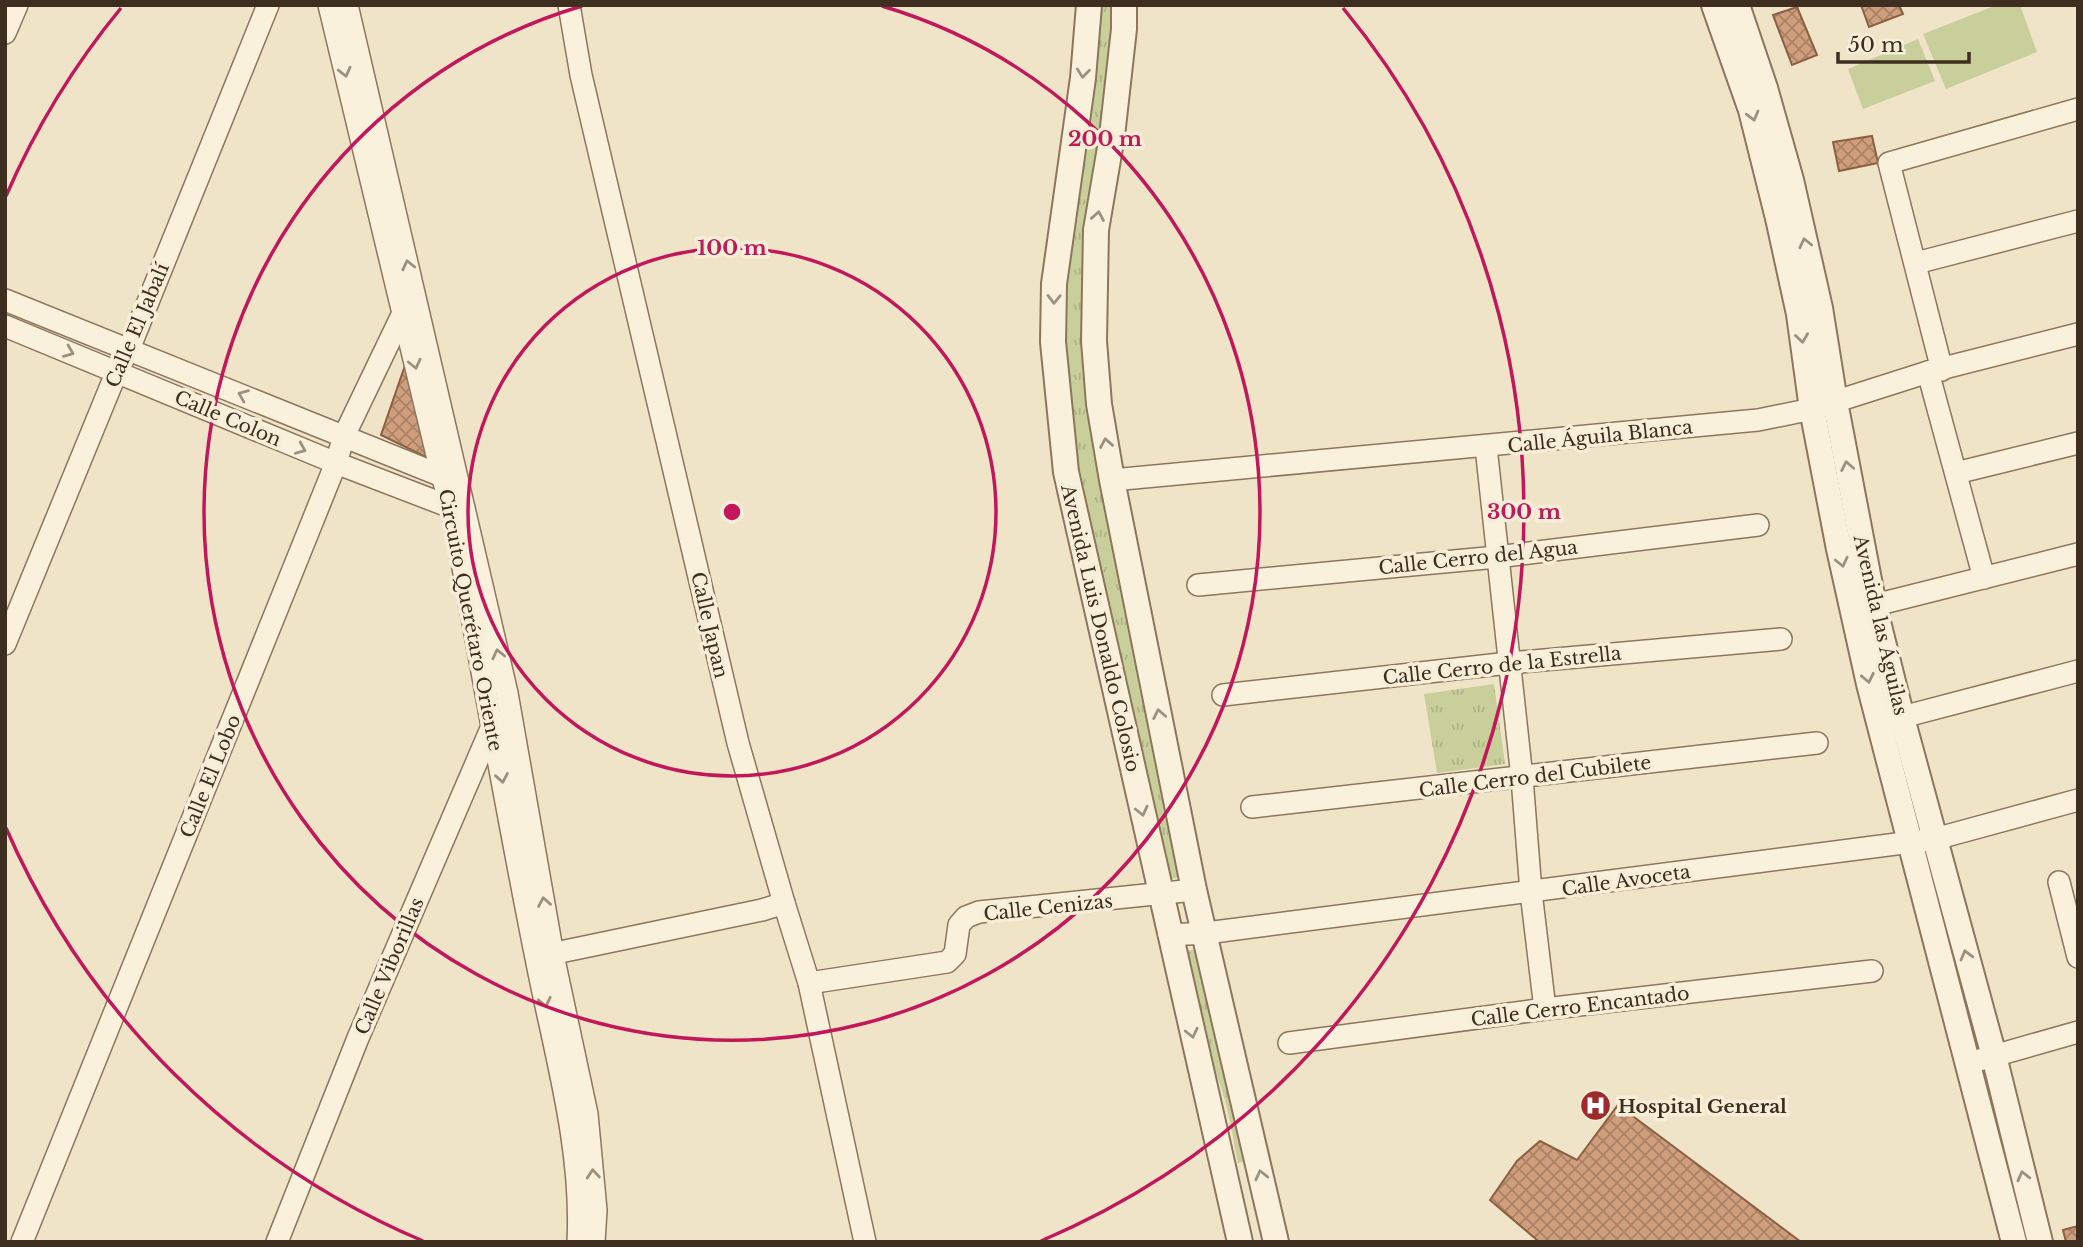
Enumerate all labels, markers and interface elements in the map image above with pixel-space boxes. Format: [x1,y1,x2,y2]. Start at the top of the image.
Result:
scale bar [1838,21,1969,65]
text: 50 m [1848,32,1904,58]
one-way arrow [336,65,351,77]
one-way arrow [1076,68,1091,79]
one-way arrow [1744,110,1759,122]
text: 200 m [1068,126,1142,152]
one-way arrow [1090,210,1105,222]
text: 100 m [697,235,767,261]
one-way arrow [1799,237,1813,249]
street label: Calle El Jabalí [101,259,174,391]
one-way arrow [402,259,417,271]
one-way arrow [1046,294,1061,305]
one-way arrow [1795,332,1810,344]
one-way arrow [62,343,74,357]
one-way arrow [407,358,421,370]
street label: Calle Colon [171,386,285,451]
one-way arrow [238,390,250,404]
street label: Calle Águila Blanca [1506,415,1694,458]
one-way arrow [1099,437,1114,449]
one-way arrow [295,440,307,454]
one-way arrow [1841,461,1856,473]
street label: Avenida Luis Donaldo Colosio [1056,481,1145,774]
street label: Circuito Querétaro Oriente [434,487,507,753]
text: 300 m [1487,499,1561,525]
centre of rings [720,500,744,524]
street label: Avenida las Águilas [1848,532,1912,718]
street label: Calle Cerro del Agua [1377,536,1579,579]
one-way arrow [1834,556,1848,568]
street label: Calle Japan [686,570,733,680]
street label: Calle Cerro de la Estrella [1382,641,1623,689]
one-way arrow [492,648,507,660]
one-way arrow [1859,672,1874,684]
one-way arrow [1152,708,1167,720]
street label: Calle El Lobo [175,711,246,841]
street label: Calle Cerro del Cubilete [1418,751,1652,802]
one-way arrow [494,772,509,784]
one-way arrow [1134,805,1148,817]
street label: Calle Avoceta [1560,860,1692,901]
street label: Calle Cenizas [982,889,1114,926]
street label: Calle Viborillas [350,894,429,1038]
one-way arrow [537,896,552,908]
one-way arrow [1960,949,1975,961]
street label: Calle Cerro Encantado [1469,982,1691,1031]
one-way arrow [536,996,551,1008]
one-way arrow [1184,1027,1198,1039]
hospital icon: Hospital General [1578,1089,1612,1123]
place label: Hospital General [1618,1095,1787,1118]
one-way arrow [586,1168,601,1179]
one-way arrow [1254,1169,1269,1181]
one-way arrow [2017,1170,2031,1182]

